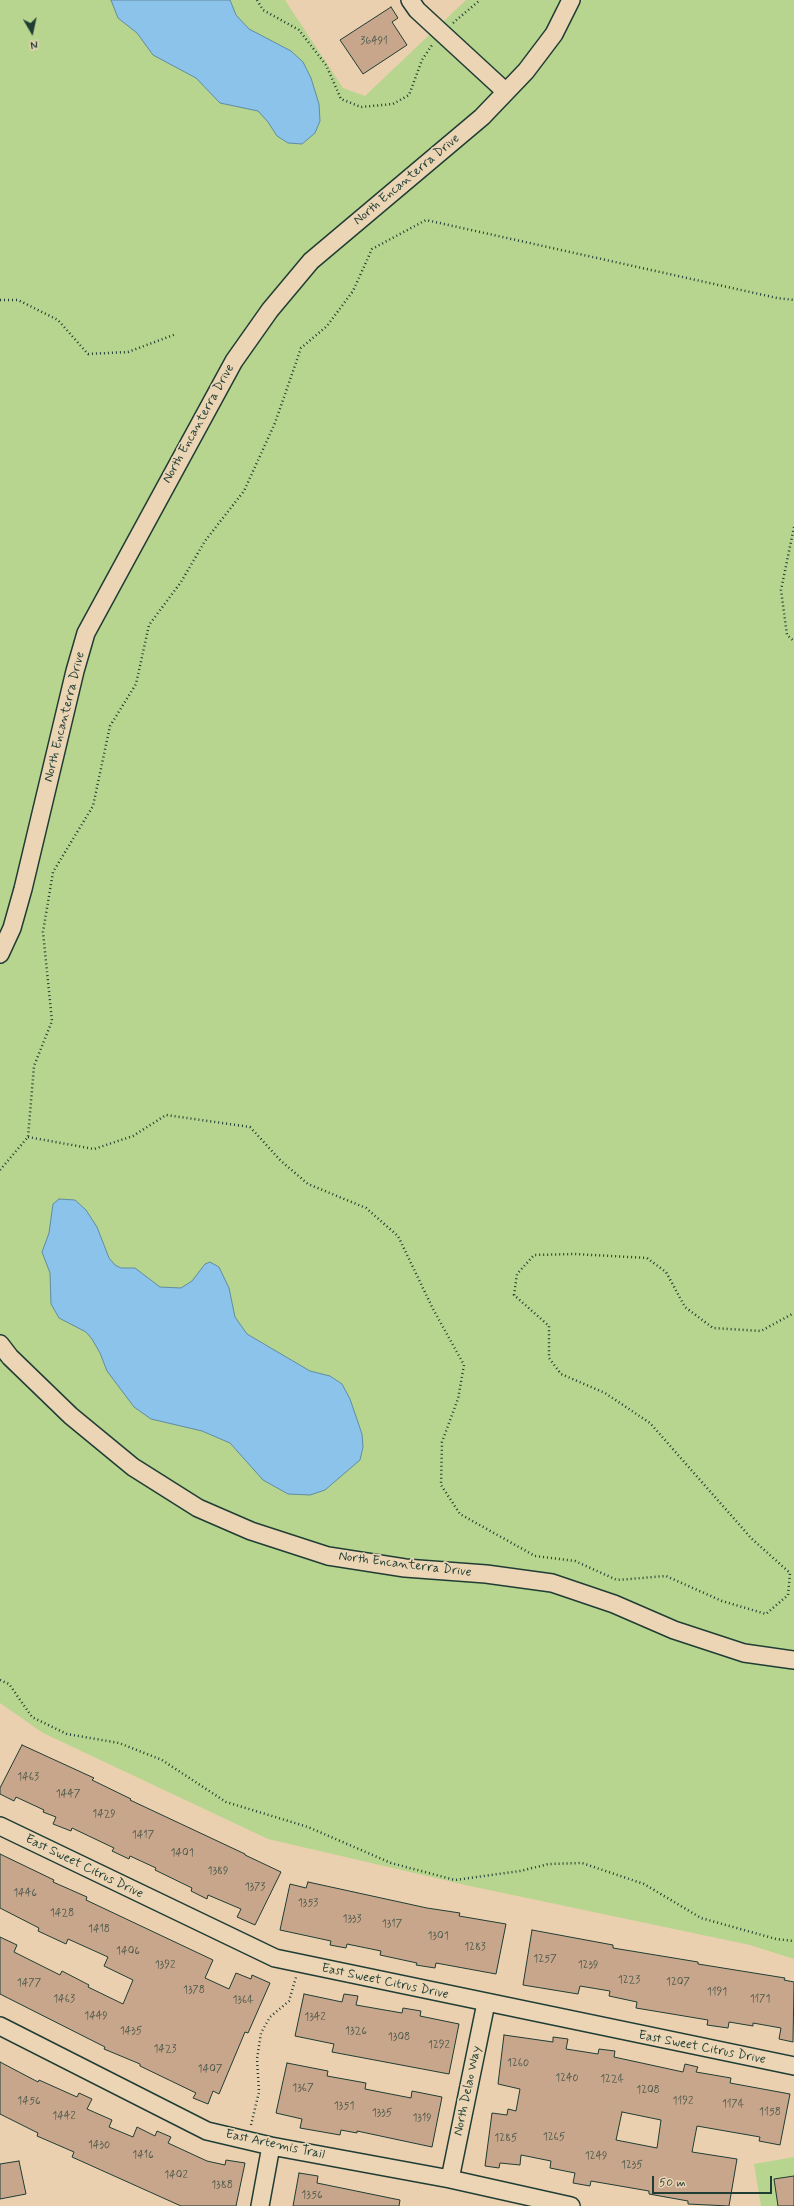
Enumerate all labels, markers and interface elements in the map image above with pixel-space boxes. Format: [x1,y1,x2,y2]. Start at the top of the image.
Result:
north arrow [12,12,52,52]
house number: 36491 [360,35,388,49]
text: N [29,36,39,51]
street label: North Encanterra Drive [351,131,463,229]
street label: North Encanterra Drive [160,362,238,486]
street label: North Encanterra Drive [41,650,89,784]
street label: North Encanterra Drive [338,1549,472,1581]
house number: 1463 [17,1771,39,1785]
house number: 1447 [56,1788,80,1802]
house number: 1429 [92,1808,116,1822]
house number: 1417 [132,1829,154,1843]
street label: East Sweet Citrus Drive [22,1832,146,1902]
house number: 1401 [170,1847,194,1861]
house number: 1389 [208,1865,228,1879]
house number: 1373 [245,1881,265,1895]
house number: 1446 [13,1887,37,1901]
house number: 1353 [298,1897,318,1911]
house number: 1428 [50,1907,74,1921]
house number: 1333 [342,1913,362,1927]
house number: 1317 [382,1918,402,1932]
house number: 1418 [88,1923,110,1937]
house number: 1301 [427,1930,449,1944]
house number: 1283 [464,1941,486,1955]
house number: 1406 [116,1945,140,1959]
house number: 1257 [533,1953,557,1967]
house number: 1392 [155,1959,175,1973]
house number: 1239 [578,1959,598,1973]
street label: East Sweet Citrus Drive [320,1961,450,2003]
house number: 1223 [618,1974,640,1988]
house number: 1207 [666,1976,690,1990]
house number: 1477 [17,1977,41,1991]
house number: 1378 [183,1984,205,1998]
house number: 1191 [707,1986,727,2000]
house number: 1463 [53,1993,75,2007]
house number: 1171 [750,1993,770,2007]
house number: 1364 [232,1994,254,2008]
house number: 1449 [84,2010,108,2024]
house number: 1342 [304,2011,326,2025]
house number: 1435 [120,2025,142,2039]
house number: 1326 [345,2025,367,2039]
street label: East Sweet Citrus Drive [637,2028,767,2068]
house number: 1308 [388,2031,410,2045]
house number: 1292 [428,2039,450,2053]
house number: 1423 [153,2043,177,2057]
street label: North Delao Way [451,2045,485,2137]
house number: 1260 [507,2057,529,2071]
house number: 1407 [198,2063,222,2077]
house number: 1240 [555,2072,579,2086]
house number: 1224 [600,2073,624,2087]
house number: 1367 [292,2082,314,2096]
house number: 1208 [636,2084,660,2098]
house number: 1456 [17,2095,41,2109]
house number: 1192 [673,2095,693,2109]
house number: 1174 [722,2098,744,2112]
house number: 1351 [334,2100,354,2114]
house number: 1158 [759,2106,781,2120]
house number: 1335 [372,2107,392,2121]
house number: 1442 [52,2110,76,2124]
house number: 1319 [412,2112,432,2126]
street label: East Artemis Trail [224,2127,326,2163]
house number: 1265 [543,2131,565,2145]
house number: 1285 [494,2132,518,2146]
house number: 1430 [88,2139,110,2153]
house number: 1416 [132,2149,154,2163]
house number: 1249 [585,2150,607,2164]
house number: 1235 [621,2159,643,2173]
scale bar [654,2168,774,2194]
house number: 1402 [164,2169,188,2183]
text: 50 m [659,2175,686,2191]
house number: 1388 [211,2179,233,2193]
house number: 1356 [301,2189,323,2203]

